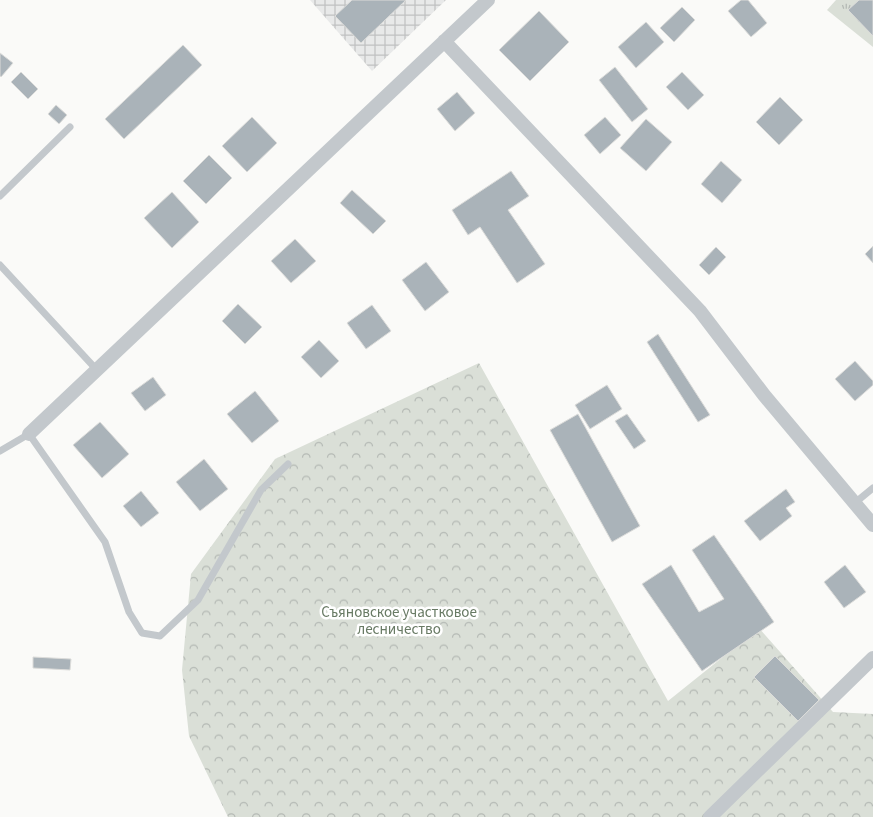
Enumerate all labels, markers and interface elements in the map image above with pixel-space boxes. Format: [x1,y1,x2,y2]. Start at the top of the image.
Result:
park label: Съяновское участковое лесничество [321,602,477,640]

